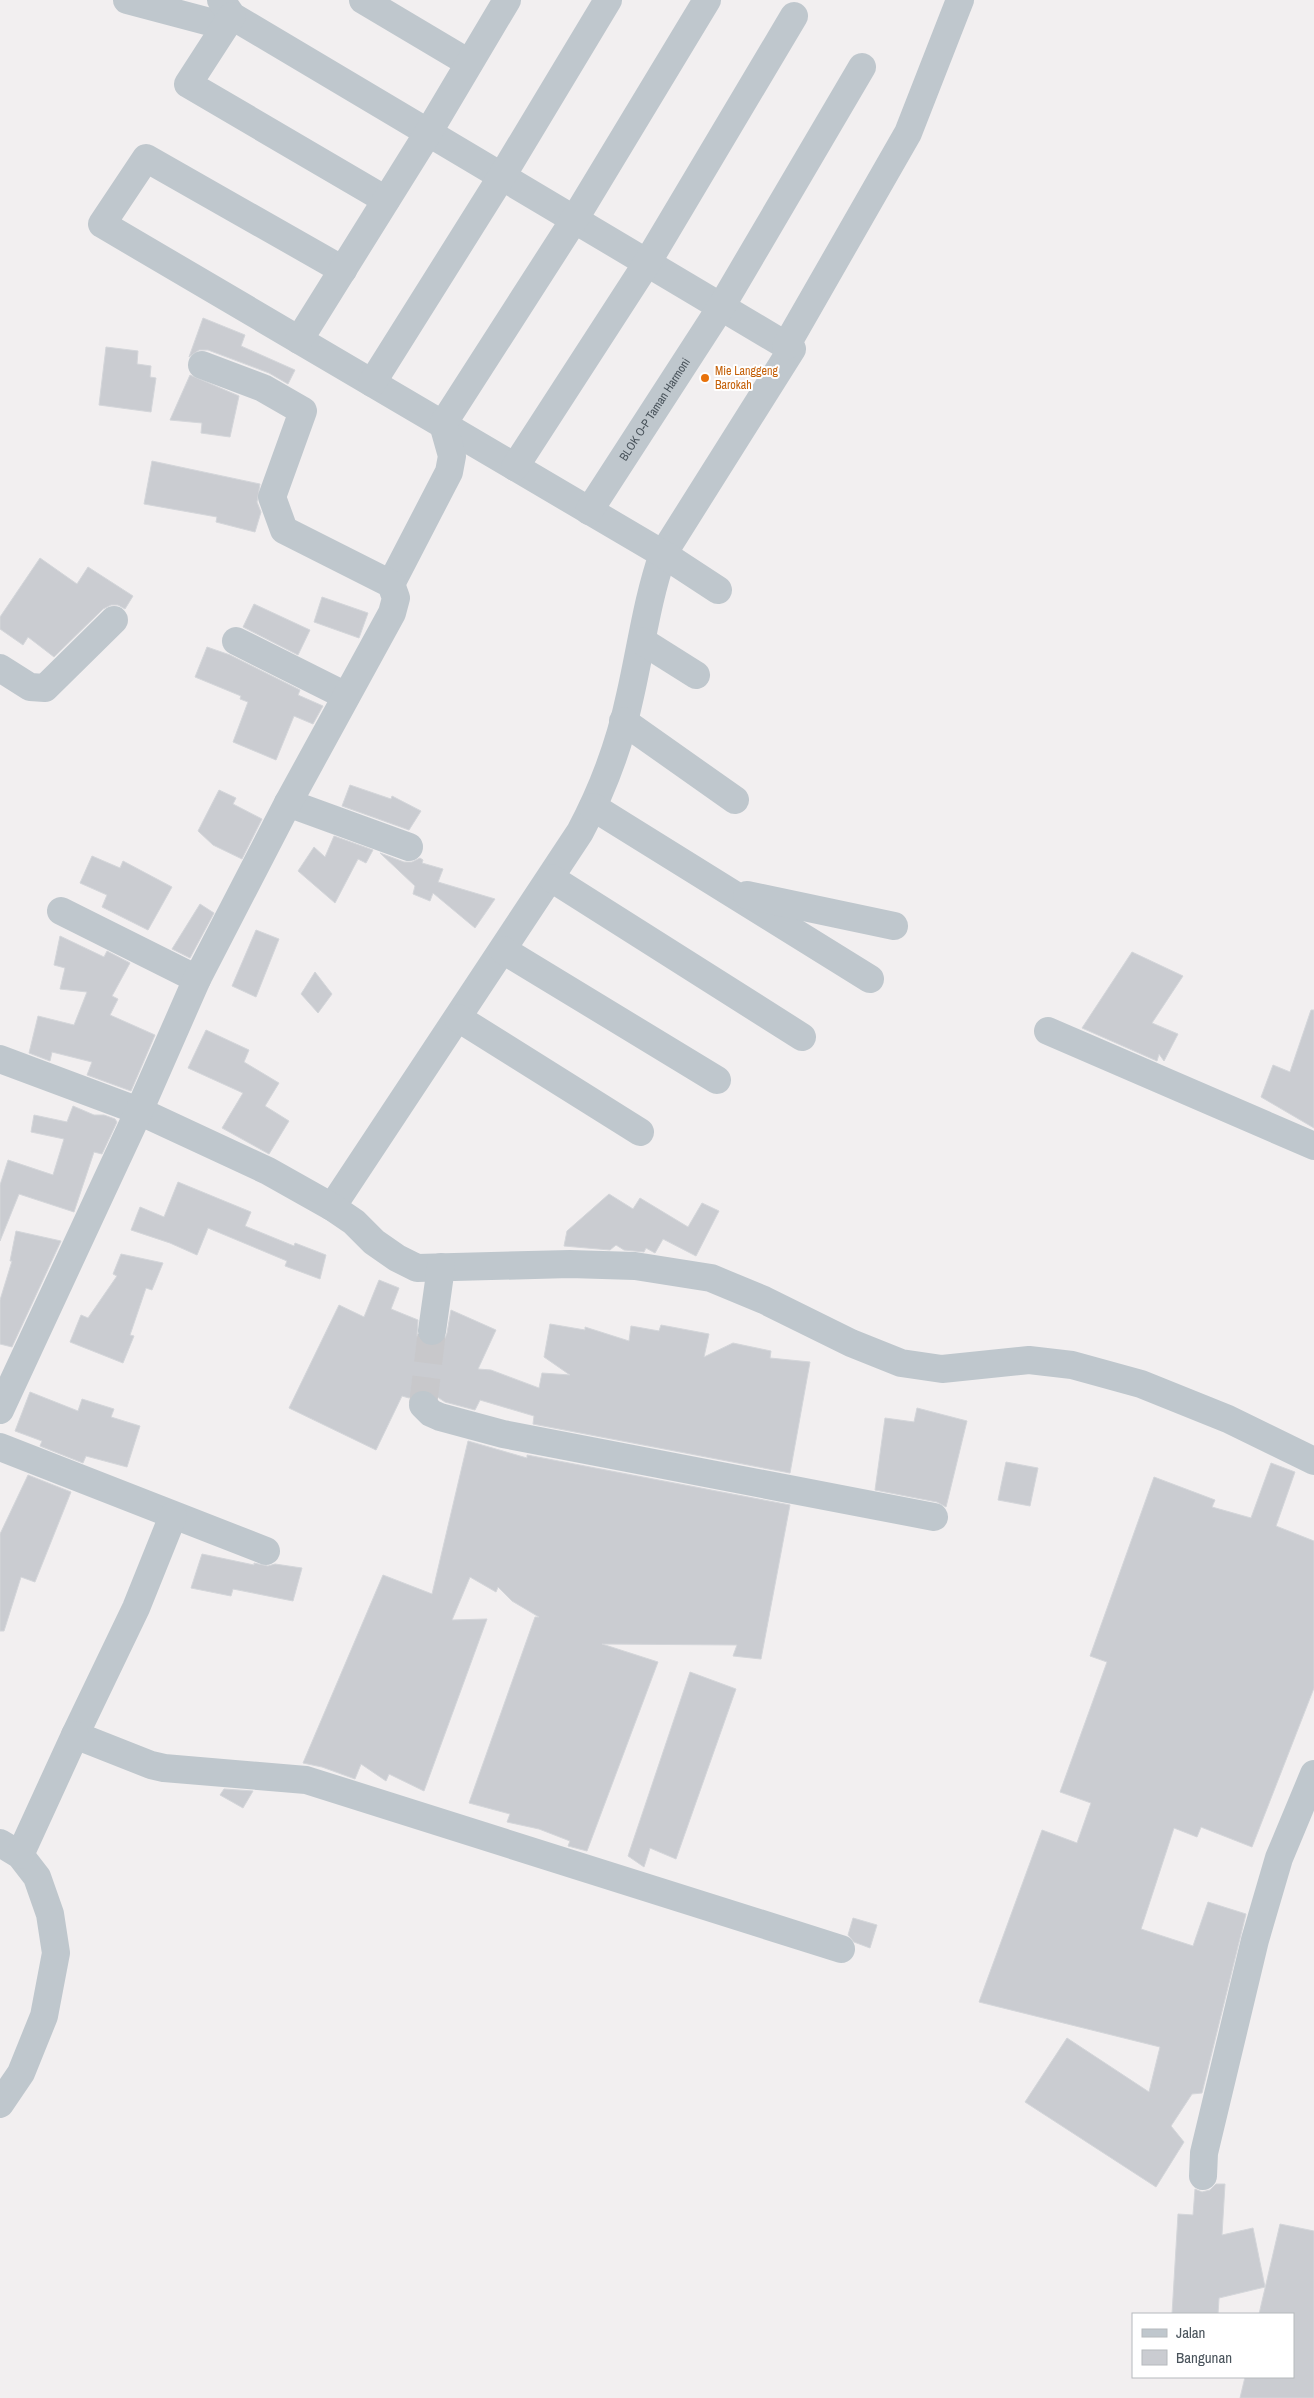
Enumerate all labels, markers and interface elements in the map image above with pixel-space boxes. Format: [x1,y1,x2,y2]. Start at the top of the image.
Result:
street label: BLOK O-P Taman Harmoni [616,355,694,464]
place label: Mie Langgeng Barokah [715,363,778,393]
marker: Mie Langgeng Barokah [699,372,711,384]
legend [1132,2313,1294,2378]
text: Jalan [1176,2322,1205,2343]
text: Bangunan [1176,2347,1232,2368]

